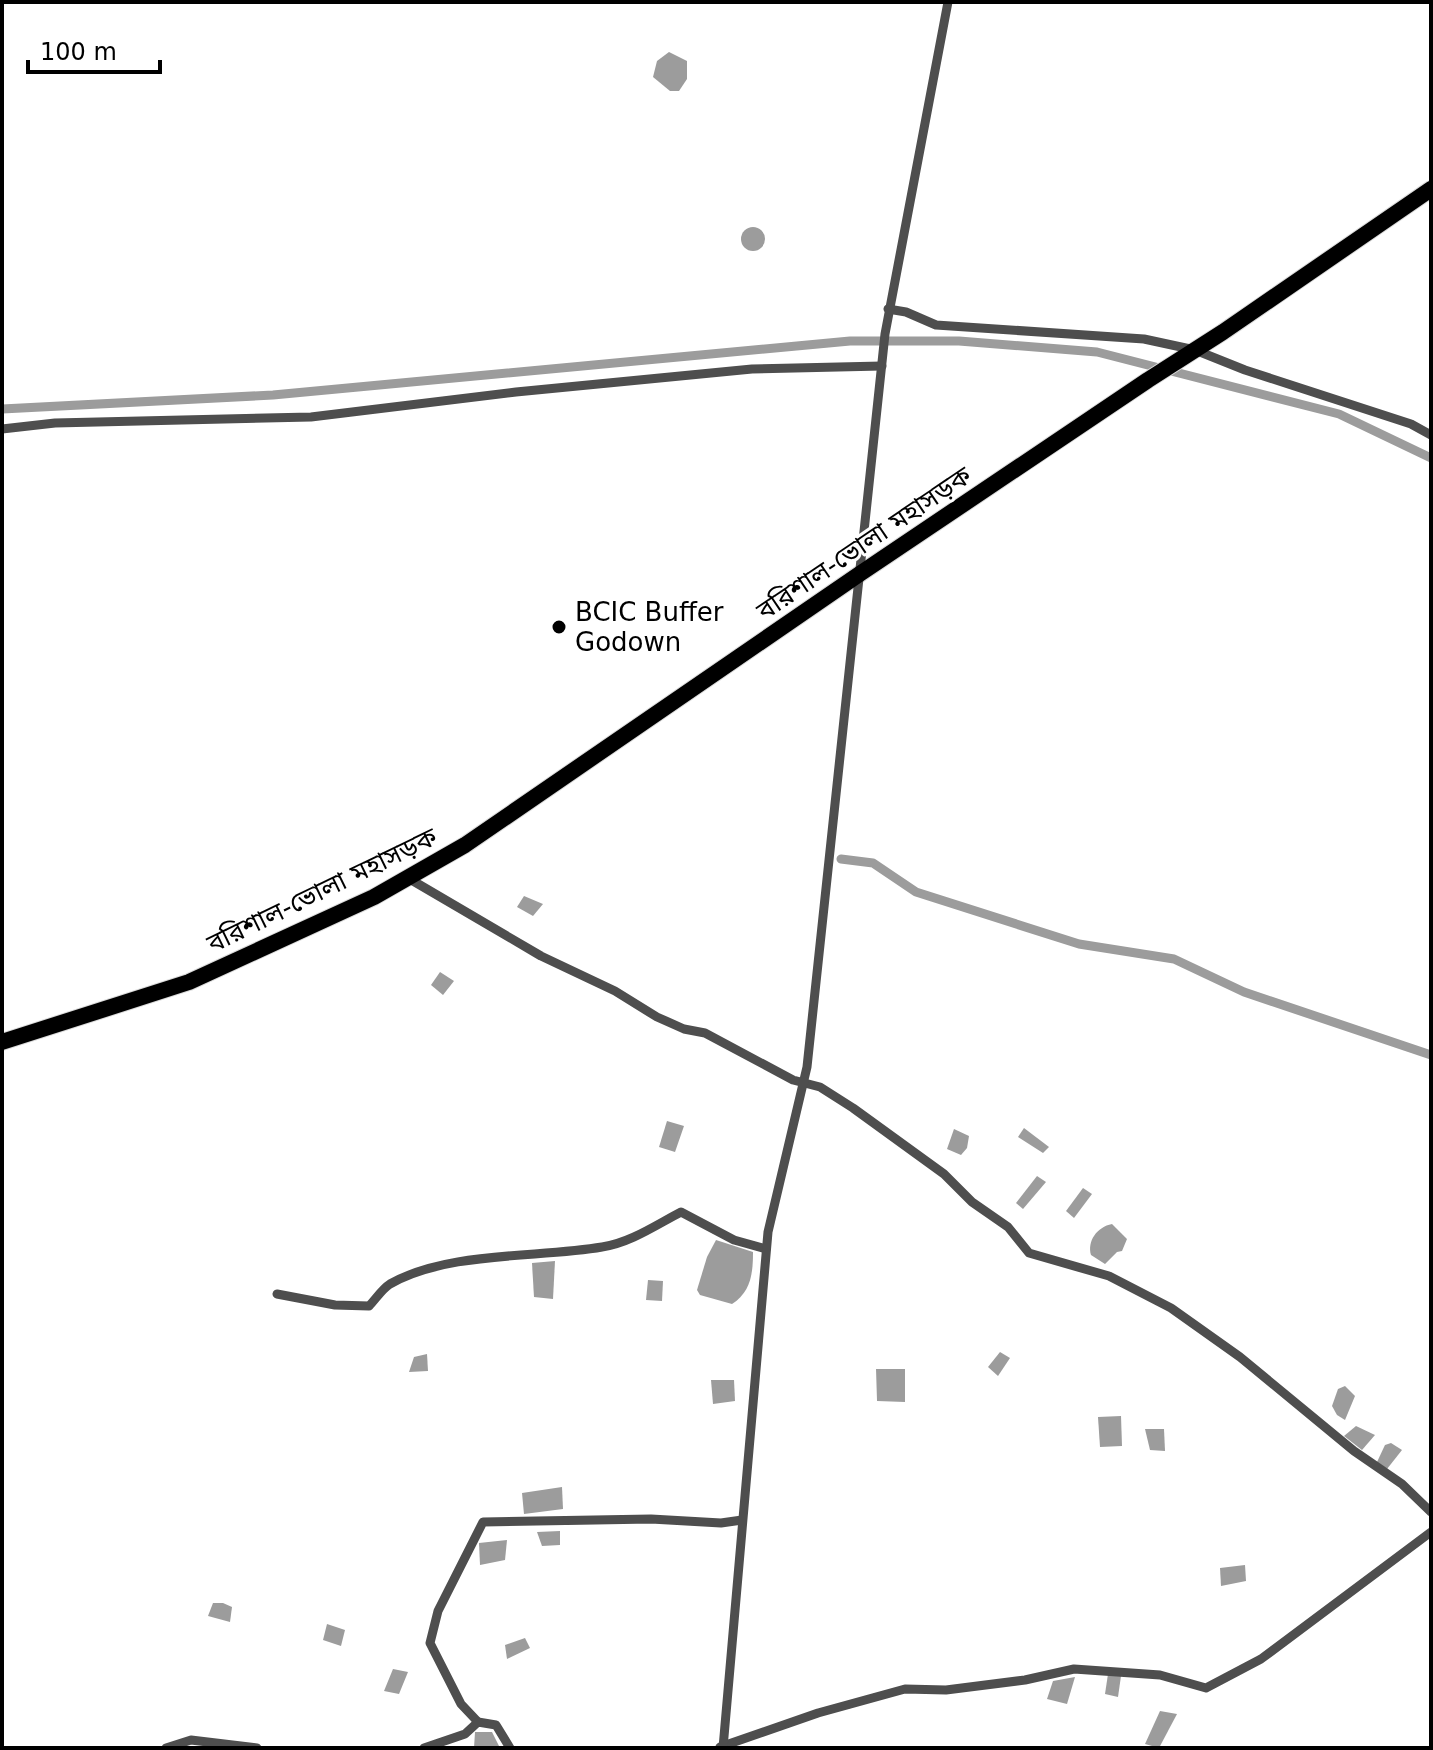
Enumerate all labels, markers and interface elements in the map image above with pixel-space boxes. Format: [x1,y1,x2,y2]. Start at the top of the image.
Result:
scale bar [28,24,160,74]
text: 100 m [40,38,117,66]
street label: বরিশাল-ভোলা মহাসড়ক [750,460,978,626]
place label: BCIC Buffer Godown [575,597,724,657]
marker: BCIC Buffer Godown [550,618,568,636]
street label: বরিশাল-ভোলা মহাসড়ক [201,821,443,959]

